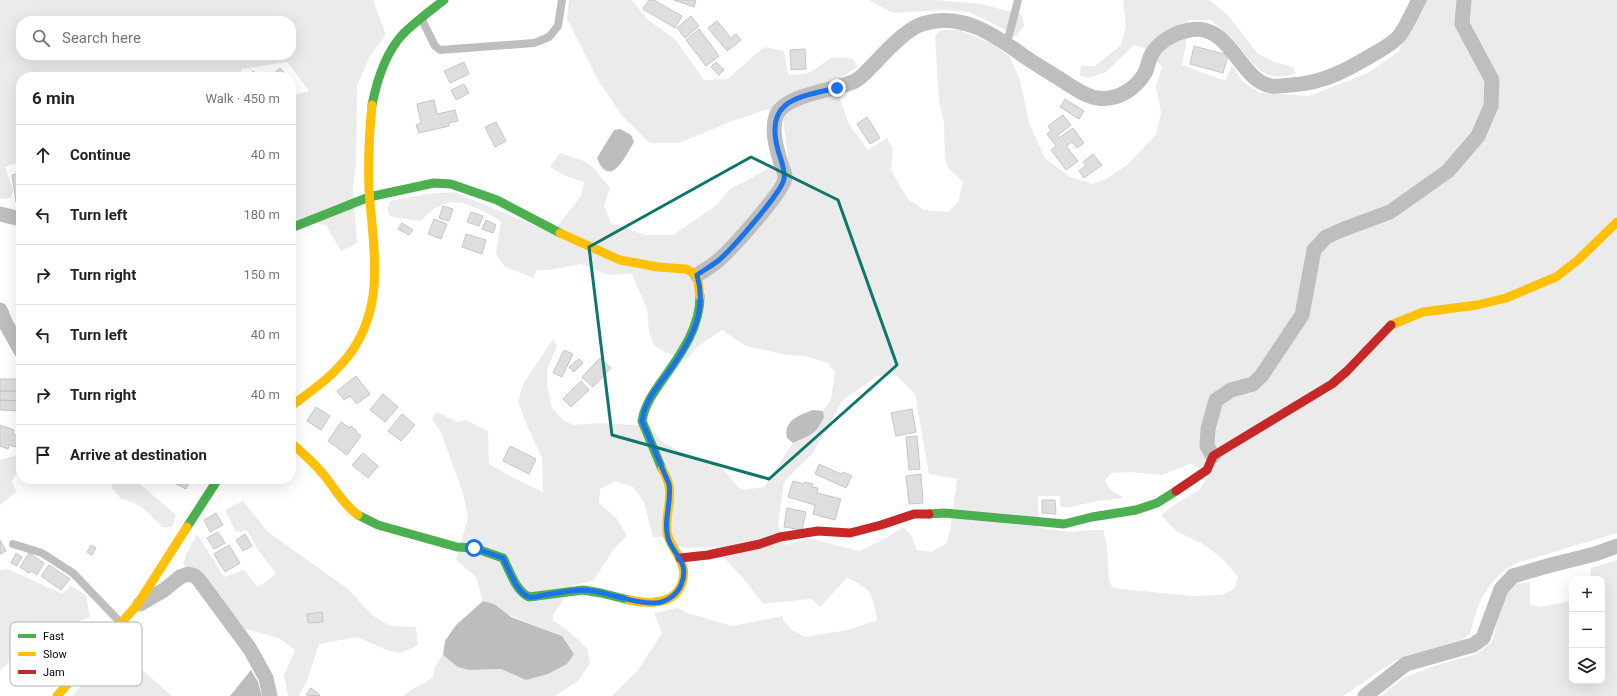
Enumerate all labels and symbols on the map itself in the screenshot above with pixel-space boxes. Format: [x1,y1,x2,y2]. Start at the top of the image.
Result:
route end [828,79,846,97]
route start [465,539,483,557]
legend [10,622,142,686]
text: Fast [43,630,65,643]
text: Slow [43,648,67,661]
text: Jam [43,666,65,679]

